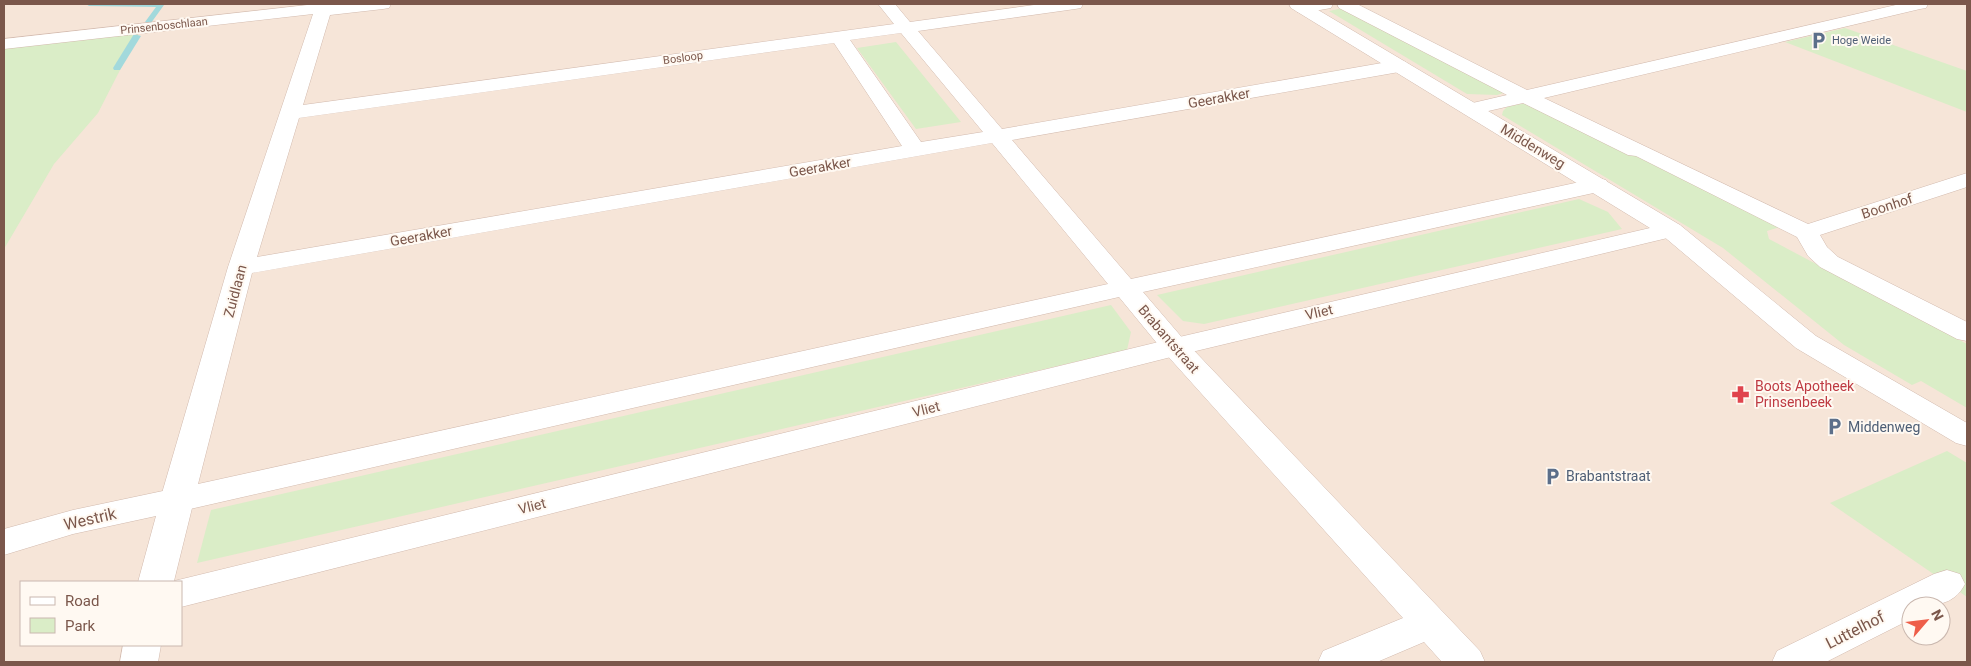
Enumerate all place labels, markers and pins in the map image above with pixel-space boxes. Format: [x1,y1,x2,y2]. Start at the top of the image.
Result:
parking icon: Hoge Weide [1808,30,1828,50]
place label: Hoge Weide [1832,34,1891,47]
place label: Boots Apotheek Prinsenbeek [1755,378,1855,410]
pharmacy icon: Boots Apotheek Prinsenbeek [1731,384,1751,404]
parking icon: Middenweg [1824,417,1844,437]
place label: Middenweg [1848,419,1920,435]
parking icon: Brabantstraat [1542,466,1562,486]
place label: Brabantstraat [1566,468,1651,484]

